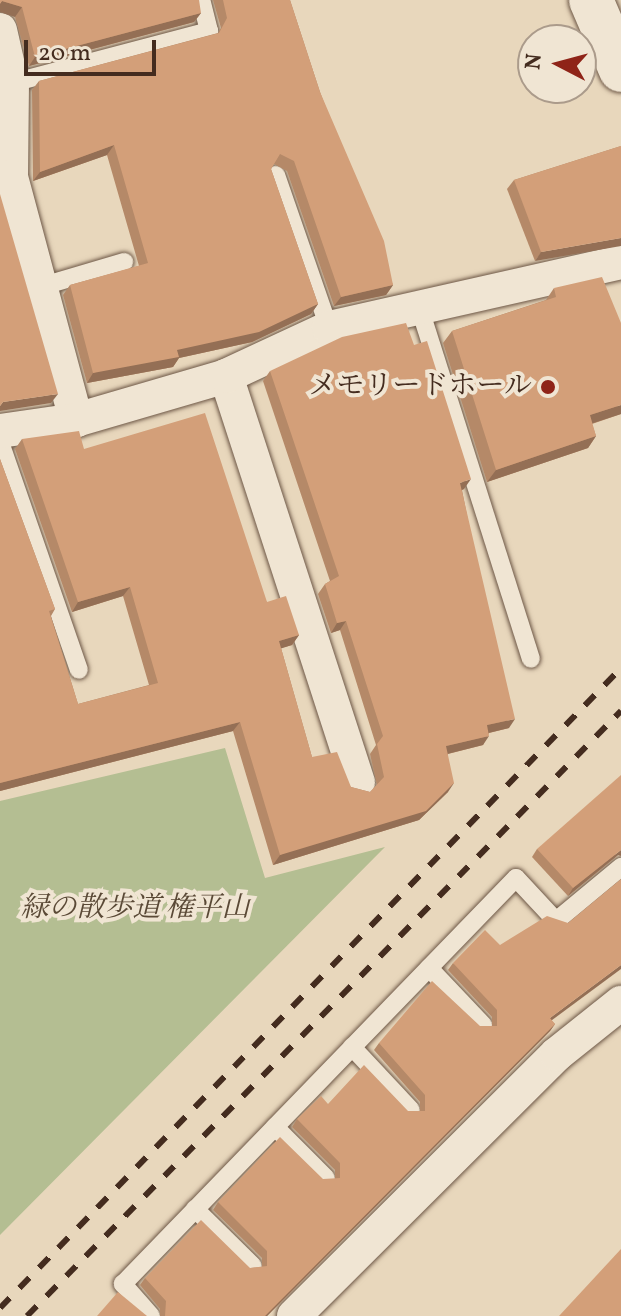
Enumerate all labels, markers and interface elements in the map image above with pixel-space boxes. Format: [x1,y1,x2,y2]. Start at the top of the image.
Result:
scale bar [28,24,160,74]
north arrow [517,24,597,104]
text: 20 m [38,37,91,71]
text: N [518,52,551,71]
place label: メモリードホール [308,370,532,404]
marker: メモリードホール [539,378,557,396]
park label: 緑の散歩道 権平山 [20,892,250,926]

